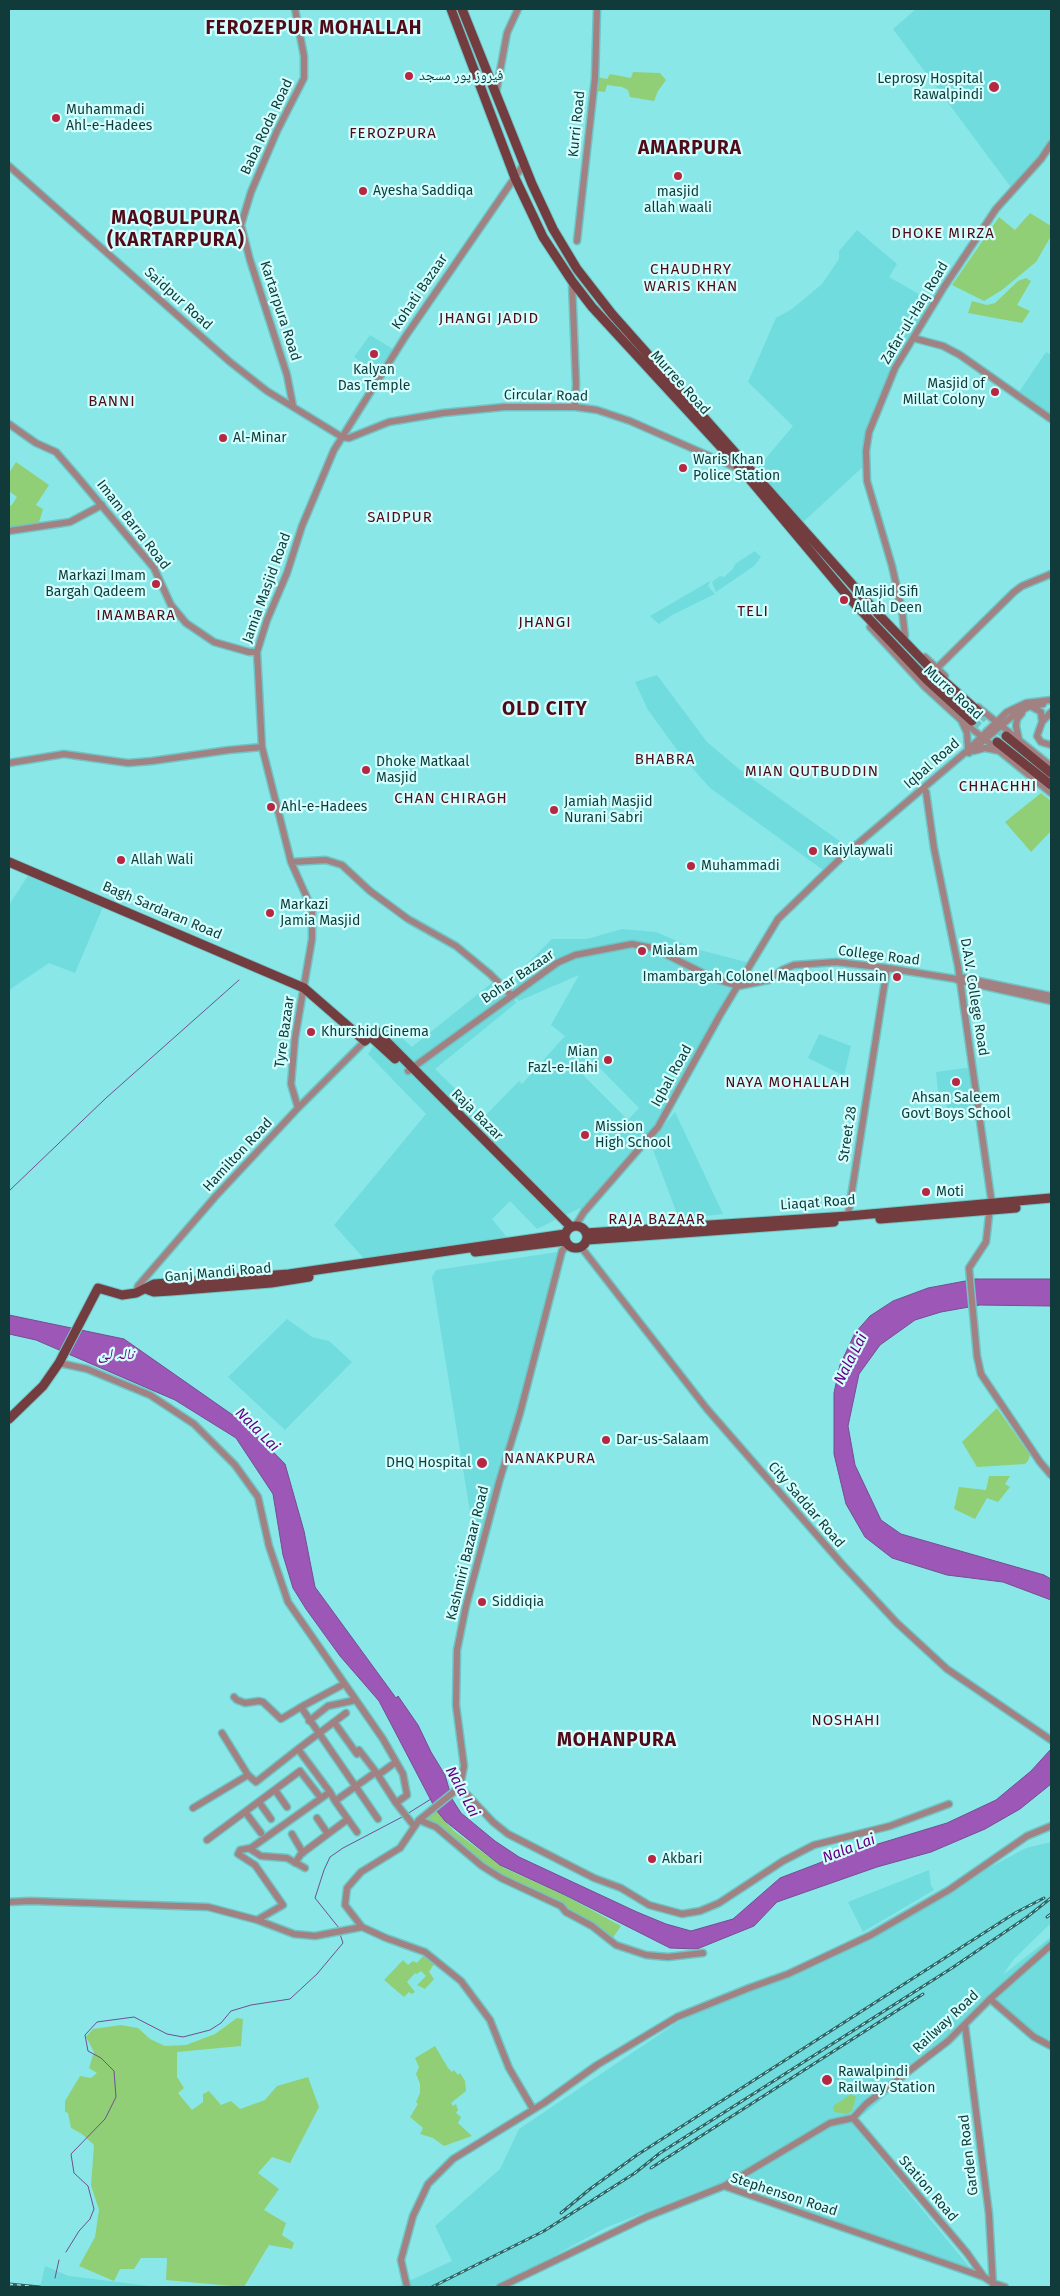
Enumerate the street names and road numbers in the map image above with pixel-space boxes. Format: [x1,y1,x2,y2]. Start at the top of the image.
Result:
street label: Baba Roda Road [237,76,297,178]
street label: Kurri Road [565,90,589,158]
street label: Kohati Bazaar [389,251,451,333]
street label: Kartarpura Road [256,259,304,363]
street label: Zafar-ul-Haq Road [878,259,952,367]
street label: Saidpur Road [141,264,215,334]
street label: Murree Road [647,347,713,419]
street label: Circular Road [504,387,588,405]
street label: Imam Barra Road [93,477,173,573]
street label: Jamia Masjid Road [239,530,295,646]
street label: Murre Road [920,662,986,724]
street label: Iqbal Road [901,735,963,793]
street label: Bagh Sardaran Road [100,878,224,944]
street label: D.A.V. College Road [956,937,992,1057]
street label: College Road [837,943,921,969]
street label: Bohar Bazaar [478,946,558,1008]
street label: Tyre Bazaar [272,995,298,1069]
street label: Iqbal Road [648,1042,696,1110]
street label: Raja Bazar [448,1086,506,1144]
street label: Street 28 [835,1105,861,1163]
street label: Hamilton Road [200,1115,276,1195]
street label: Liaqat Road [780,1192,856,1214]
street label: Ganj Mandi Road [164,1260,272,1286]
street label: City Saddar Road [764,1459,848,1551]
street label: Kashmiri Bazaar Road [443,1484,493,1622]
street label: Railway Road [909,1987,983,2057]
street label: Garden Road [956,2113,982,2197]
street label: Station Road [895,2153,961,2225]
street label: Stephenson Road [728,2170,840,2220]

